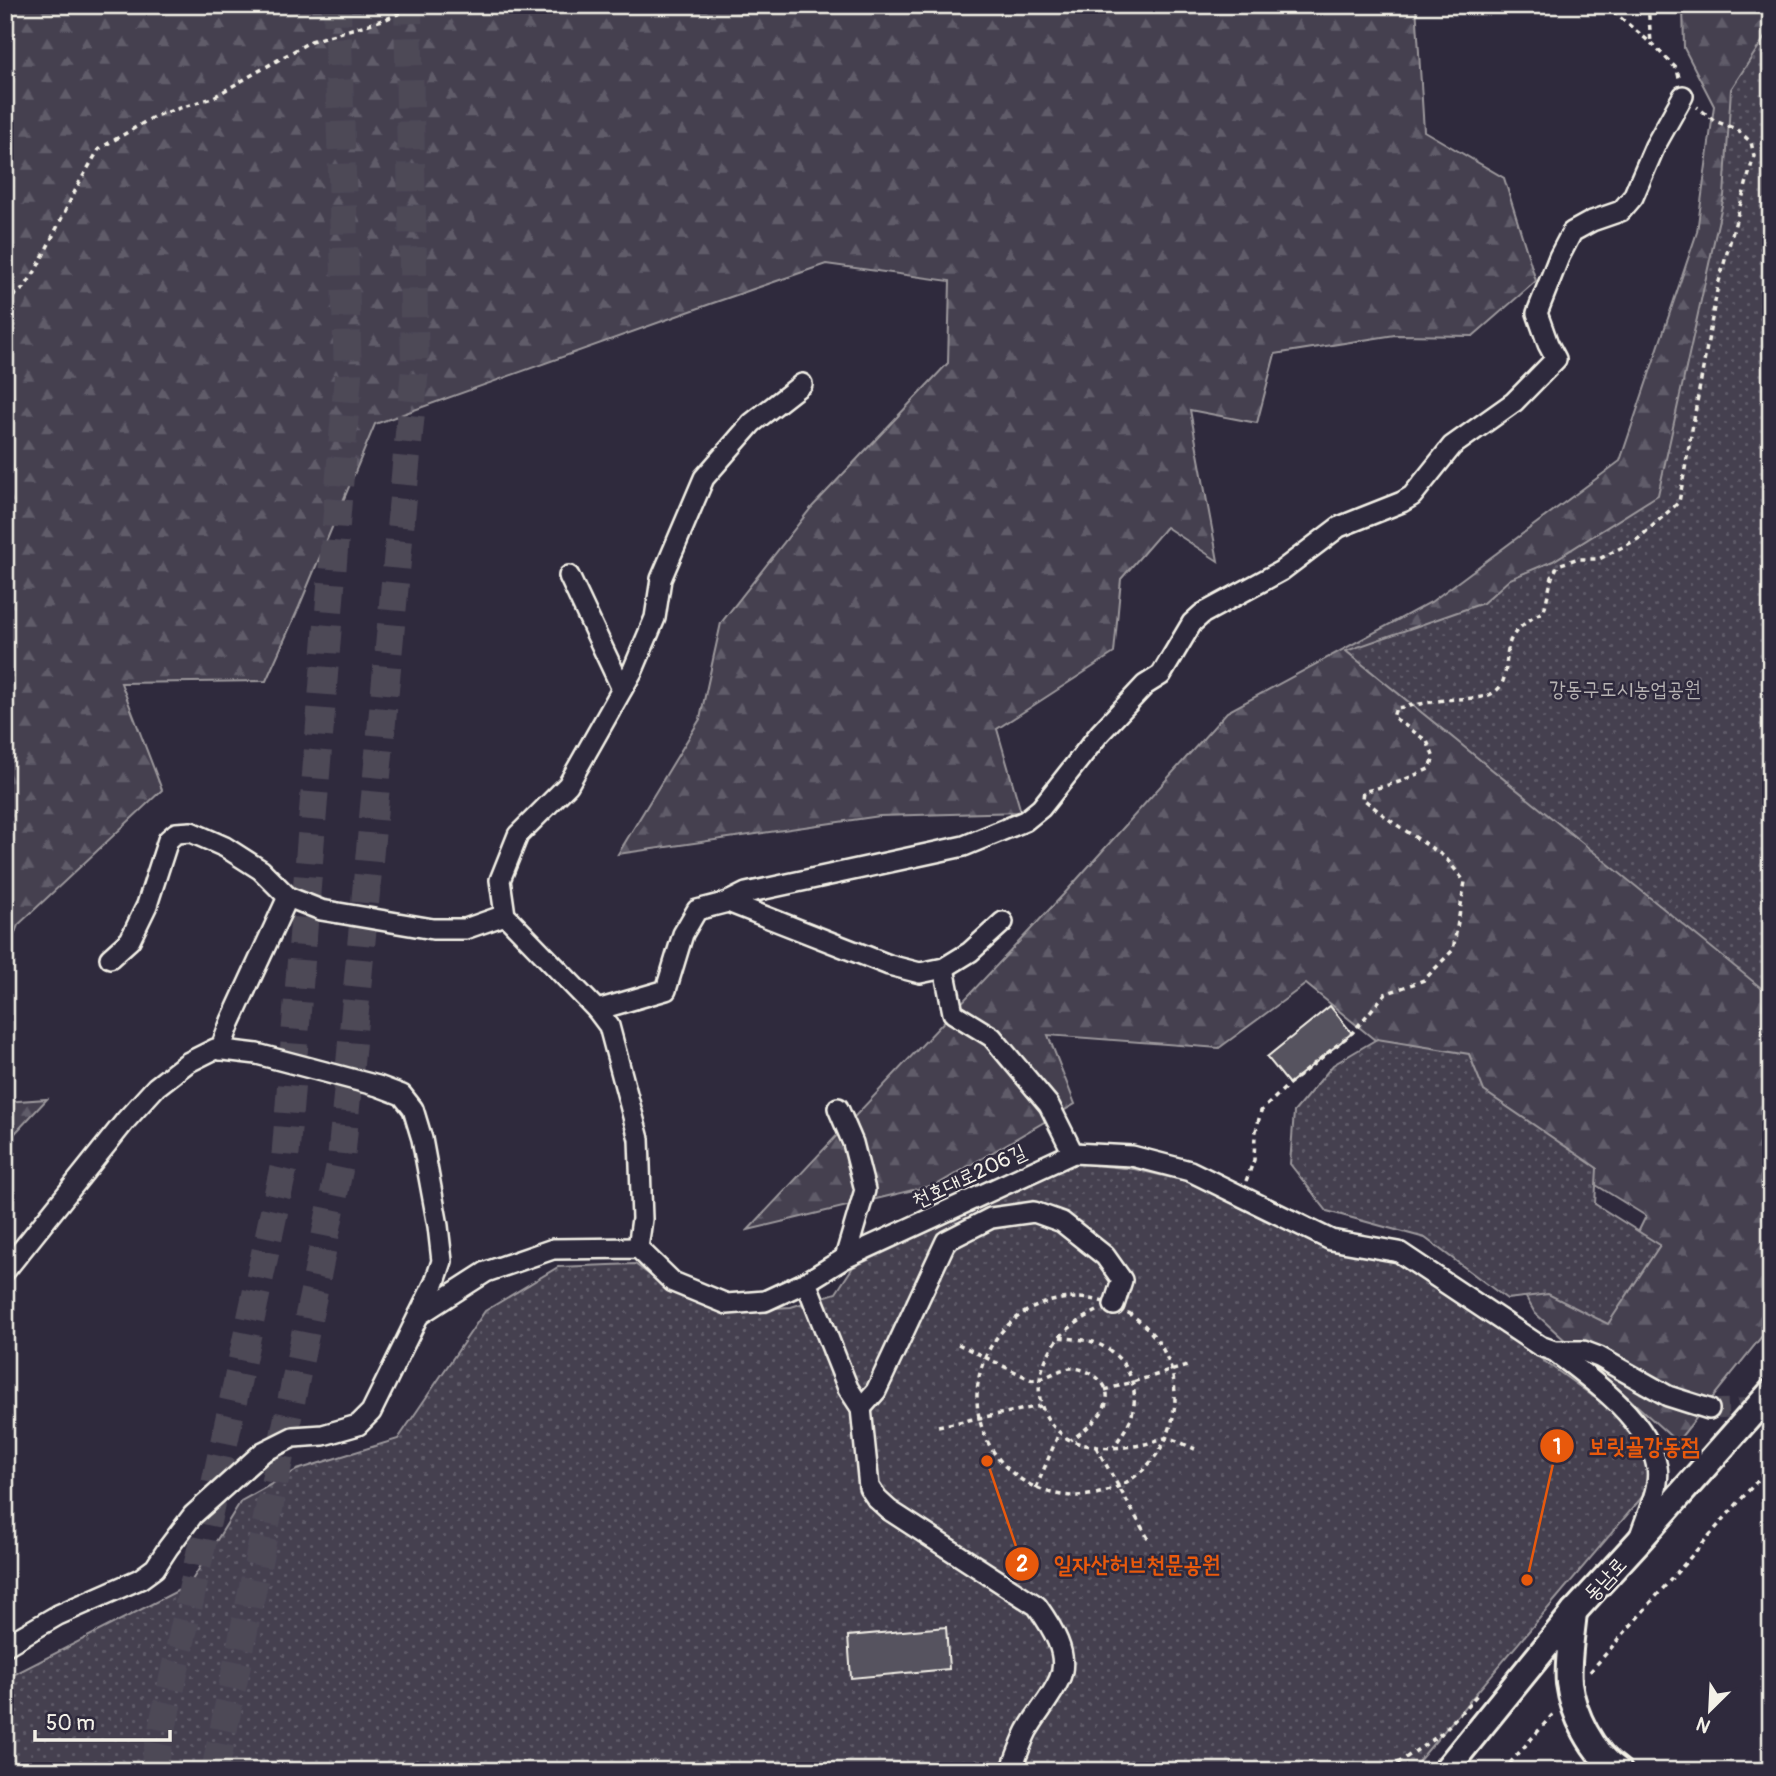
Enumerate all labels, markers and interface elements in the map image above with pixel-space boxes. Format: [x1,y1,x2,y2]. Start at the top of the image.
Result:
park label: 강동구도시농업공원 [1549,676,1701,703]
street label: 천호대로206길 [908,1138,1031,1215]
callout: 보릿골강동점 [1540,1424,1714,1468]
text: 보릿골강동점 [1588,1432,1700,1461]
text: 1 [1553,1434,1561,1461]
callout: 일자산허브천문공원 [1005,1542,1234,1586]
text: 일자산허브천문공원 [1054,1550,1220,1579]
text: 2 [1016,1551,1028,1578]
street label: 동남로 [1578,1552,1633,1607]
north arrow [1674,1674,1744,1744]
scale bar [35,1699,170,1743]
text: 50 m [46,1710,95,1737]
text: N [1693,1711,1714,1738]

